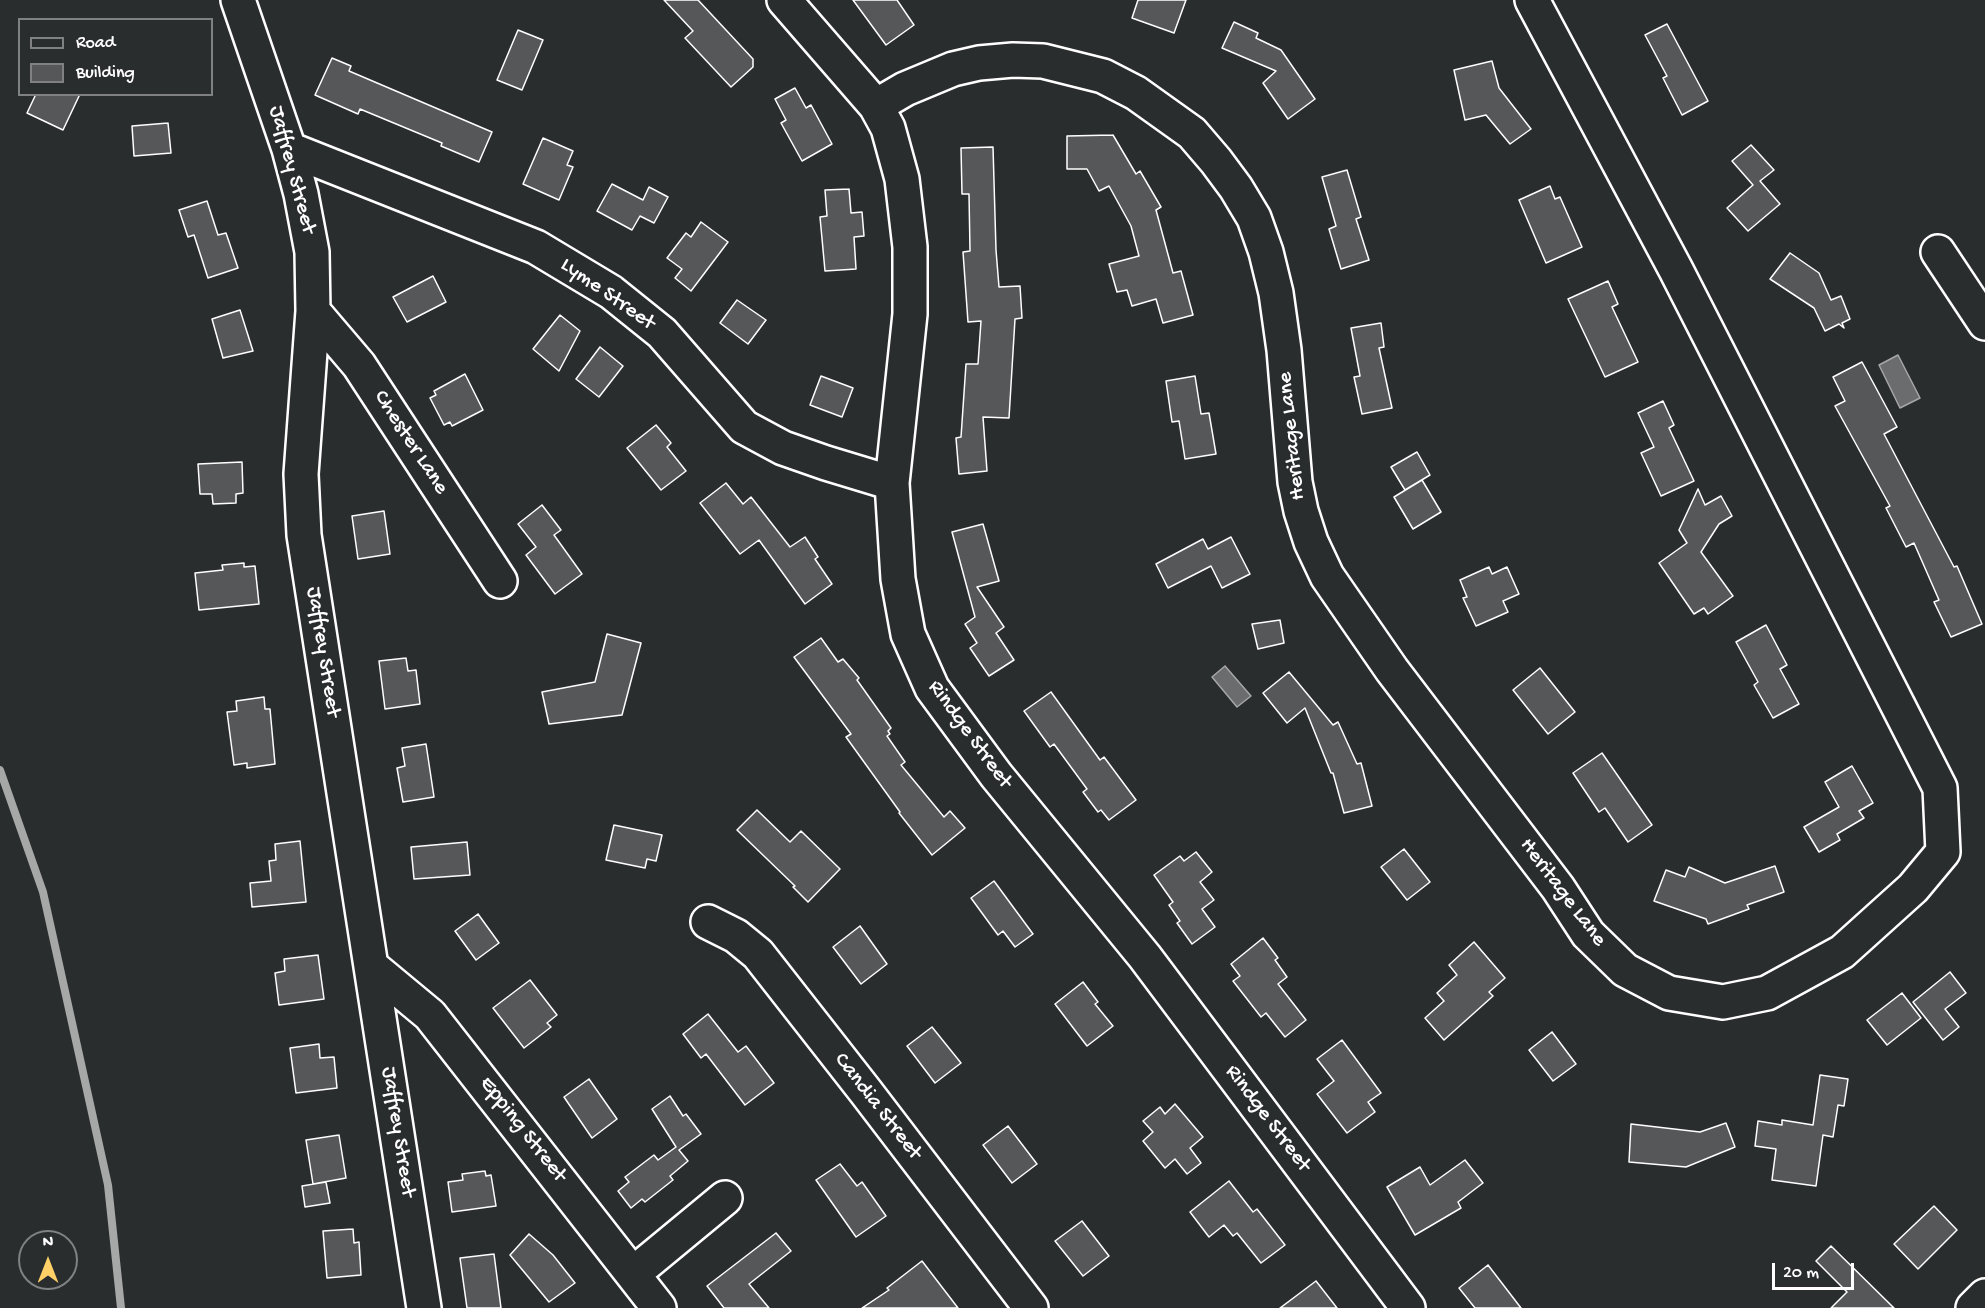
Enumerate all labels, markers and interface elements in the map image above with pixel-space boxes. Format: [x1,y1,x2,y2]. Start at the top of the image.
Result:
legend [18,18,213,96]
text: Road [76,33,115,54]
text: Building [76,63,135,84]
street label: Jaffrey Street [261,103,321,237]
street label: Lyme Street [554,253,660,337]
street label: Heritage Lane [1273,371,1313,501]
street label: Chester Lane [367,386,453,500]
street label: Jaffrey Street [299,585,345,719]
street label: Rindge Street [921,676,1017,794]
street label: Heritage Lane [1513,834,1611,952]
street label: Candia Street [827,1048,927,1166]
street label: Rindge Street [1218,1060,1316,1178]
street label: Jaffrey Street [374,1065,420,1199]
street label: Epping Street [473,1072,571,1188]
north arrow [18,1230,78,1290]
text: N [43,1234,53,1253]
scale bar [1775,1251,1858,1289]
text: 20 m [1783,1263,1819,1284]

